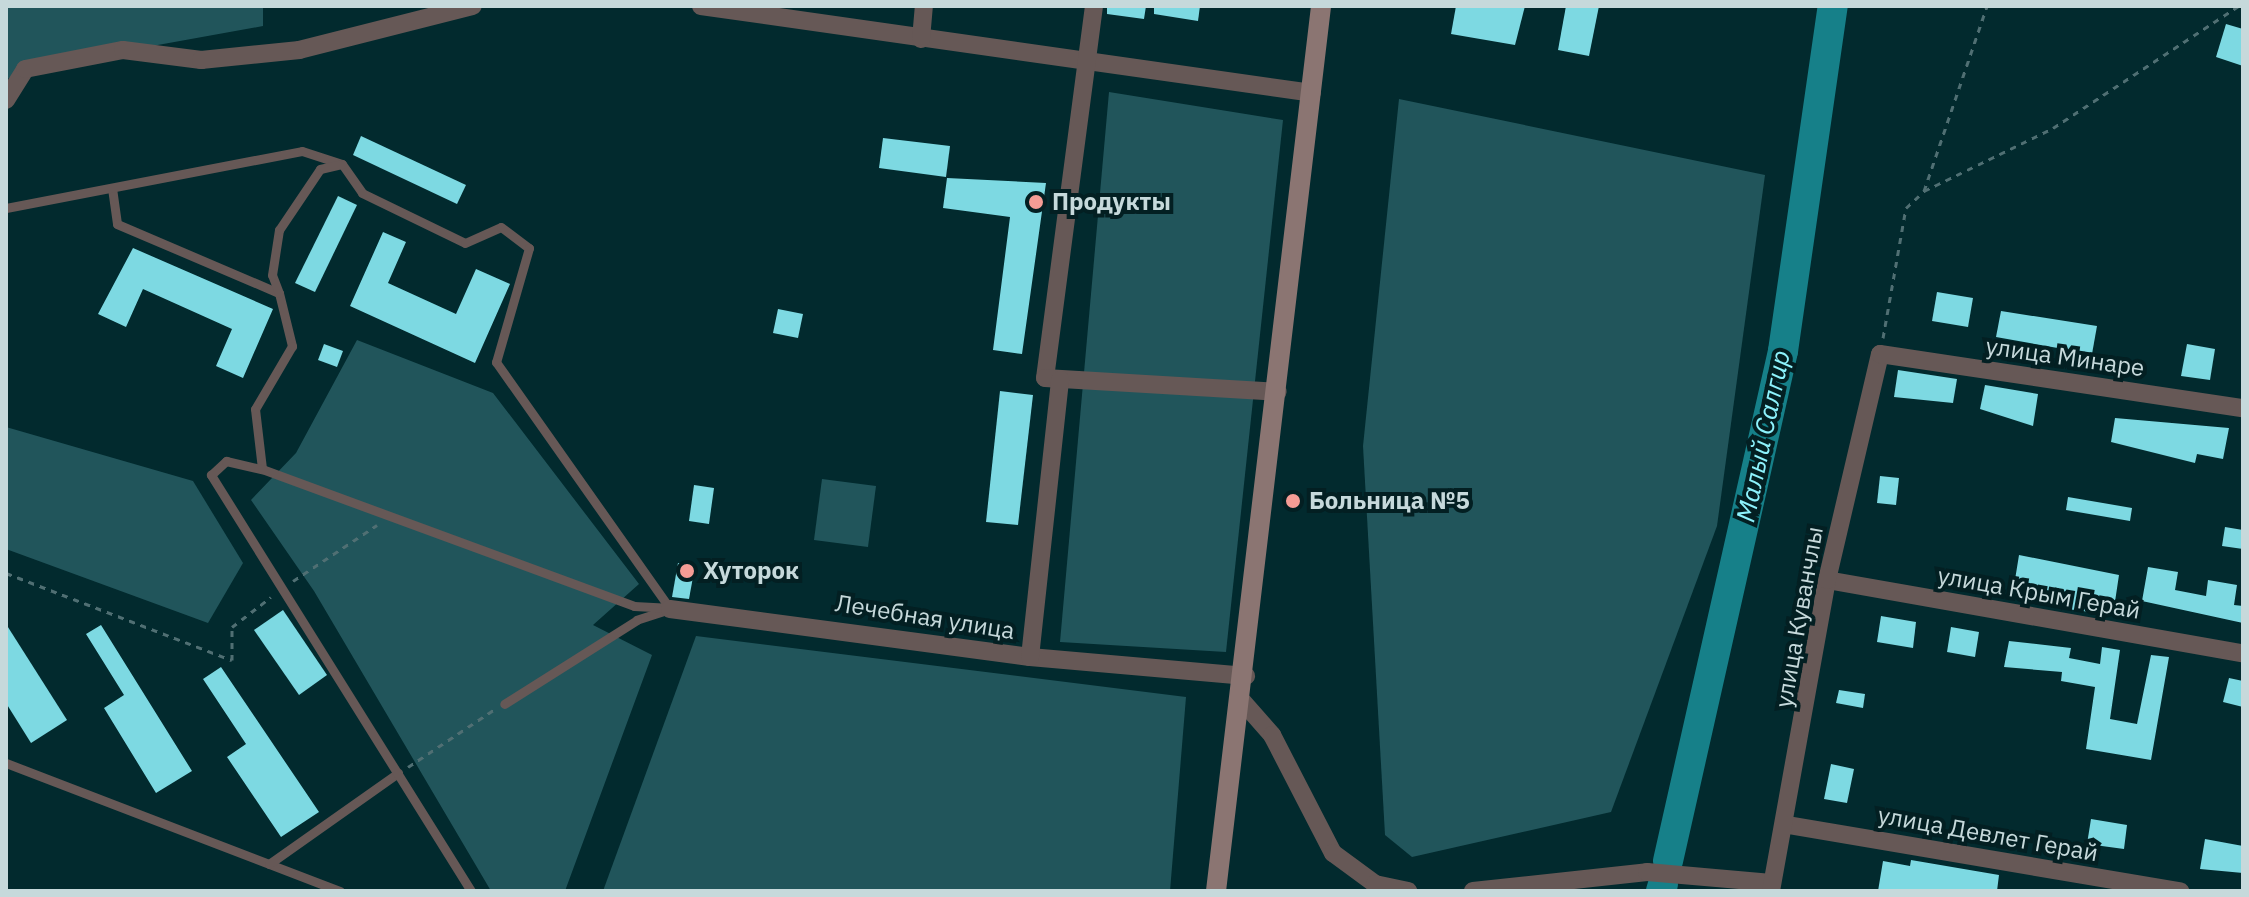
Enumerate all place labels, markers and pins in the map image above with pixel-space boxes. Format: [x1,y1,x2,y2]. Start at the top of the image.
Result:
place label: Продукты [1052,188,1171,216]
marker: Продукты [1027,193,1045,211]
place label: Больница №5 [1309,487,1470,515]
marker: Больница №5 [1284,492,1302,510]
place label: Хуторок [703,557,799,585]
marker: Хуторок [678,562,696,580]

